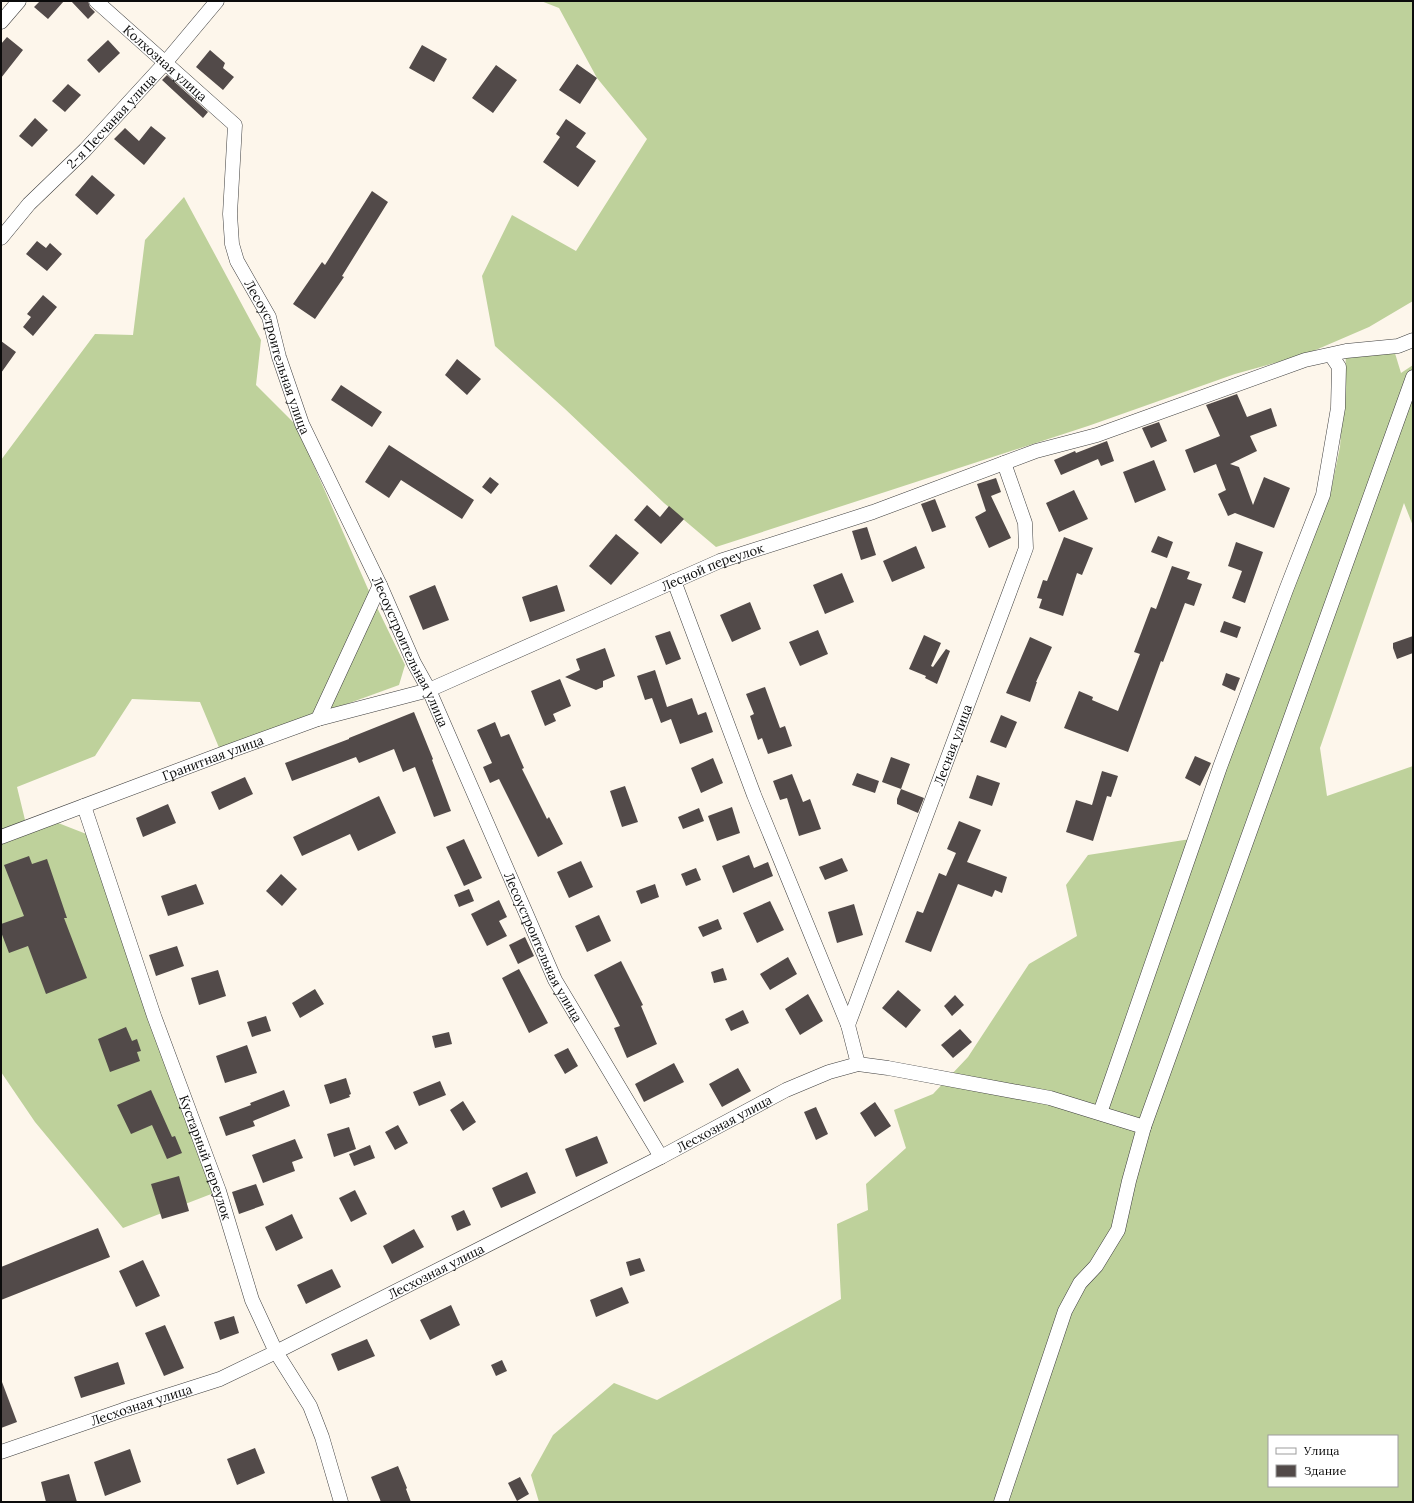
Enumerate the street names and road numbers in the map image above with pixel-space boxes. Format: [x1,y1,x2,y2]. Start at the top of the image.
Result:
street label: Колхозная улица [120,21,211,105]
street label: 2-я Песчаная улица [63,70,160,172]
street label: Лесоустроительная улица [241,276,314,437]
street label: Лесной переулок [658,539,766,595]
street label: Лесоустроительная улица [368,573,453,730]
street label: Лесная улица [930,702,976,788]
street label: Гранитная улица [159,731,266,784]
street label: Лесоустроительная улица [501,869,587,1025]
street label: Лесхозная улица [673,1091,775,1156]
street label: Кустарный переулок [176,1093,236,1222]
street label: Лесхозная улица [385,1239,487,1303]
street label: Лесхозная улица [88,1380,194,1429]

